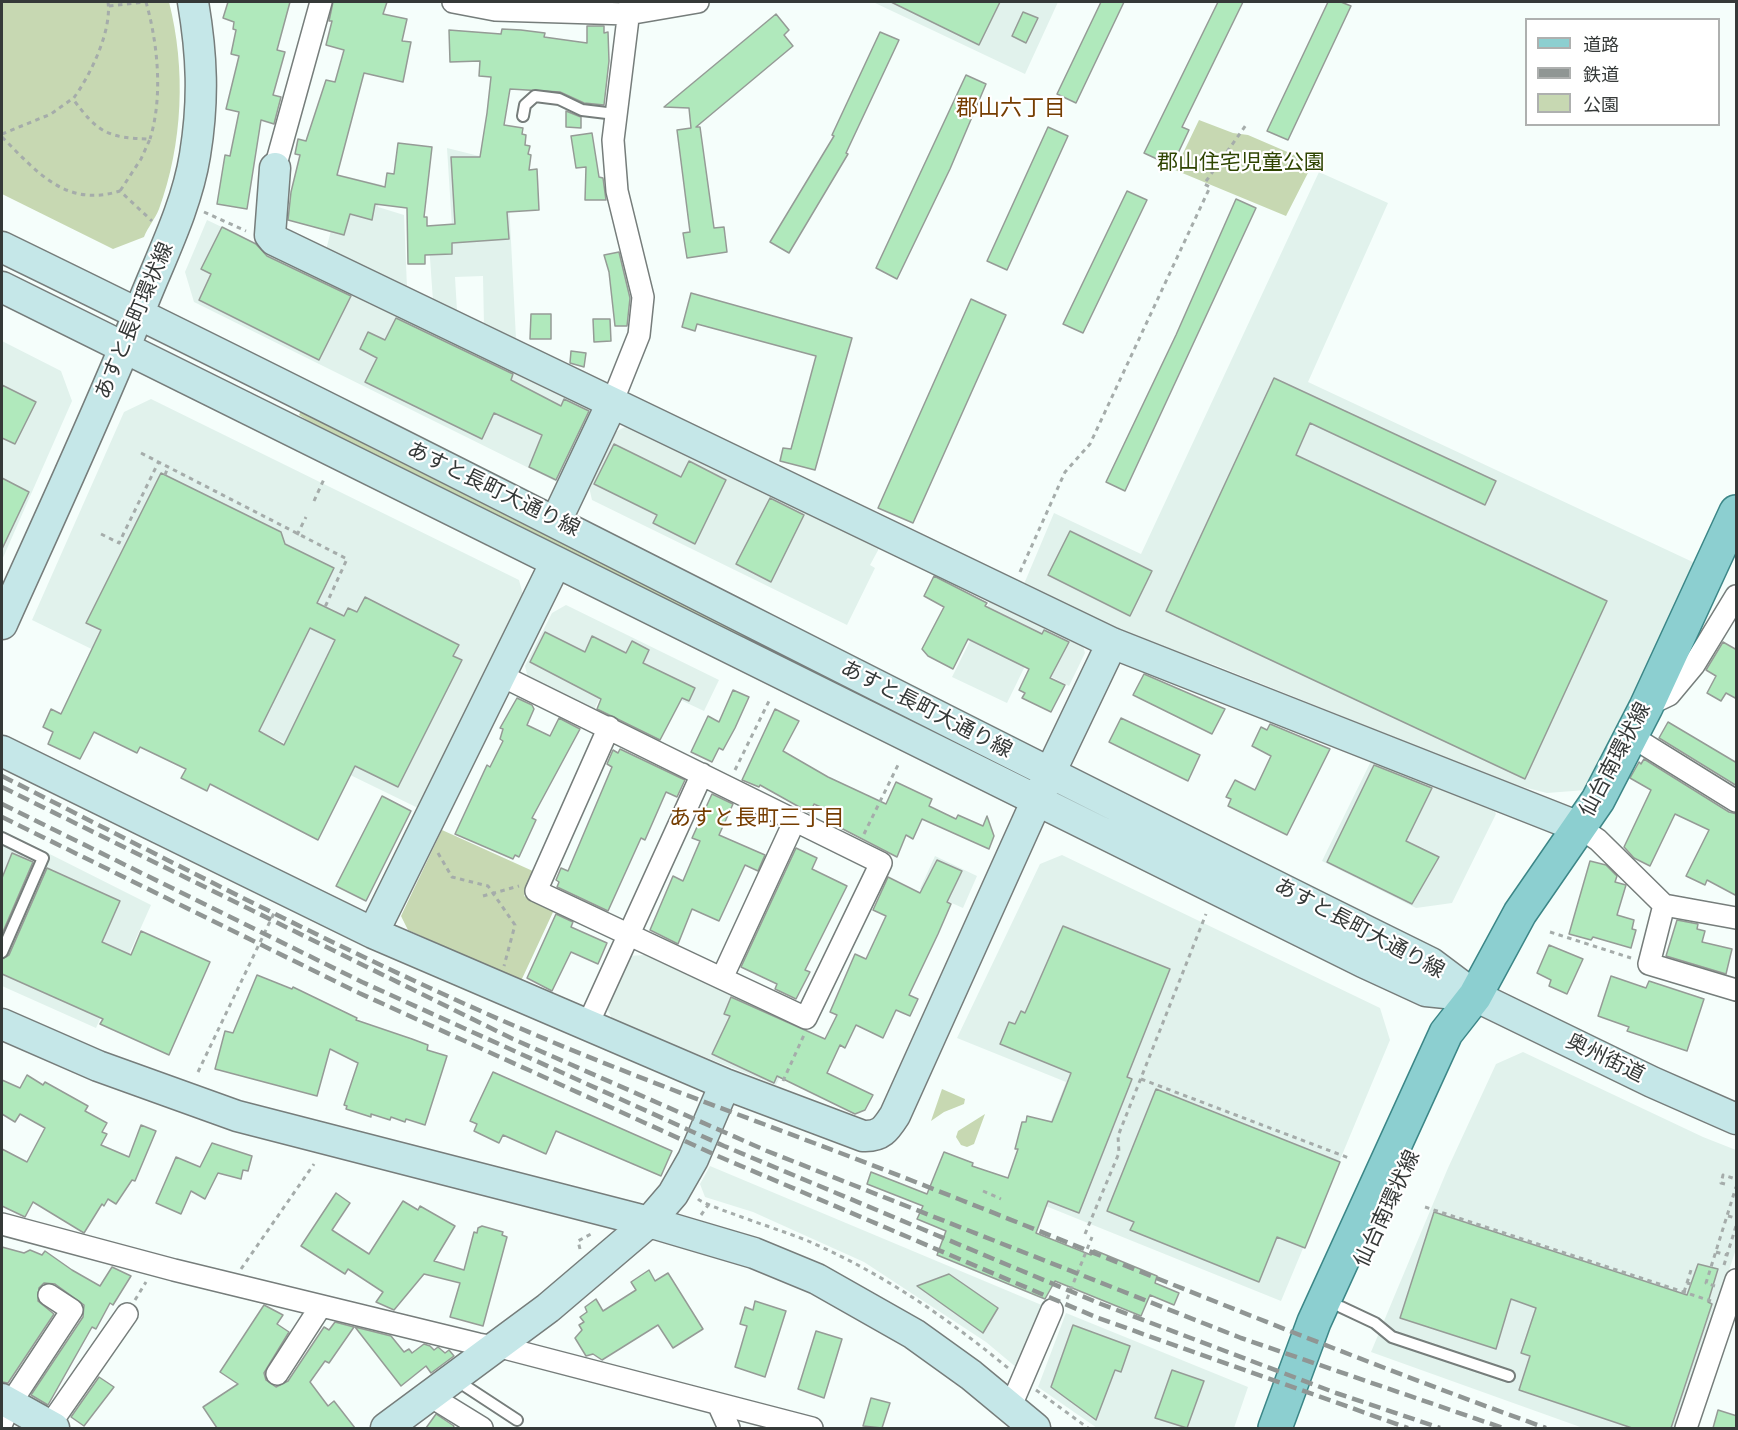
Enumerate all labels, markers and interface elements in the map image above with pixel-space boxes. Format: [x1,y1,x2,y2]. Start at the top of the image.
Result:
legend [1525,18,1720,126]
text: 道路 [1583,34,1619,55]
text: 鉄道 [1583,64,1619,85]
text: 公園 [1583,94,1619,115]
district label: 郡山六丁目 [956,96,1066,122]
park label: 郡山住宅児童公園 [1157,151,1325,177]
street label: あすと長町環状線 [91,239,179,403]
street label: あすと長町大通り線 [403,437,583,543]
street label: あすと長町大通り線 [836,656,1016,764]
street label: 仙台南環状線 [1575,698,1657,822]
district label: あすと長町三丁目 [669,806,845,832]
street label: あすと長町大通り線 [1270,874,1448,984]
street label: 奥州街道 [1562,1029,1648,1089]
street label: 仙台南環状線 [1350,1147,1426,1271]

